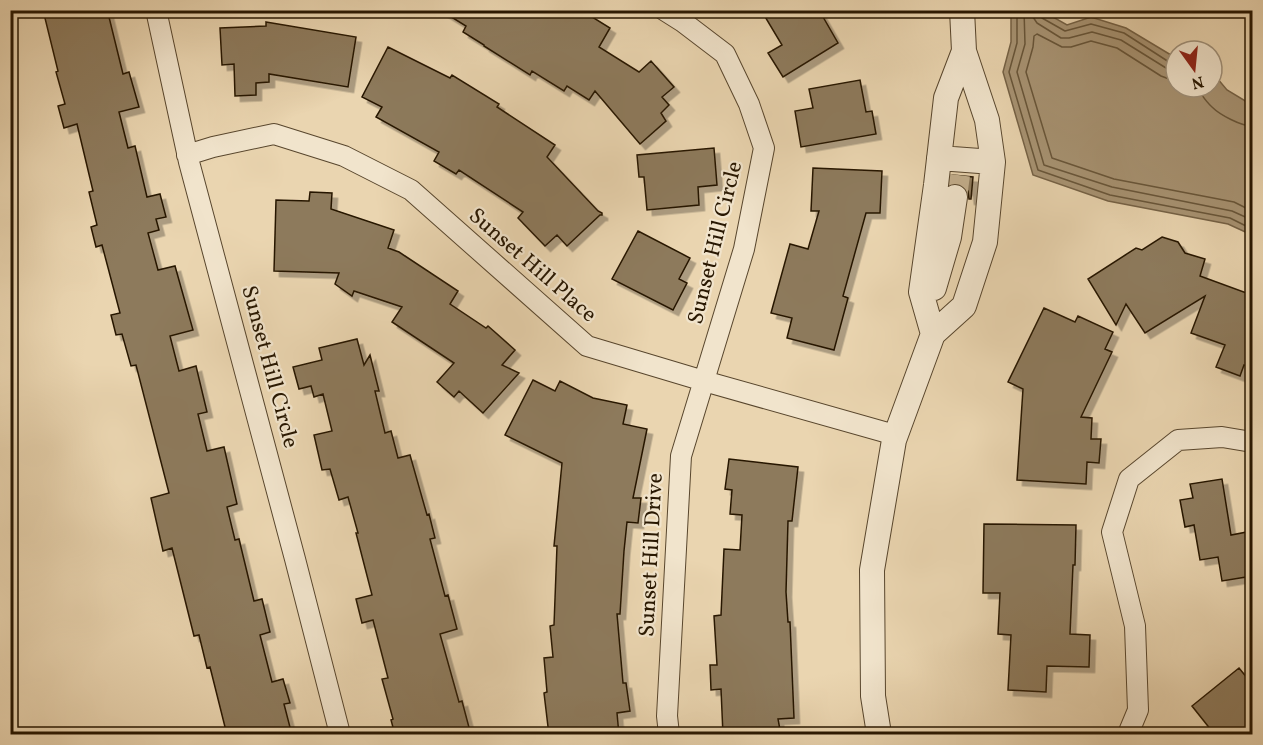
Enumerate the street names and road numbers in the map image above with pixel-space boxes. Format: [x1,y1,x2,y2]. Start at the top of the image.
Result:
street label: Sunset Hill Circle [681,158,751,328]
street label: Sunset Hill Place [461,201,603,331]
street label: Sunset Hill Circle [232,282,306,452]
street label: Sunset Hill Drive [632,472,672,638]

